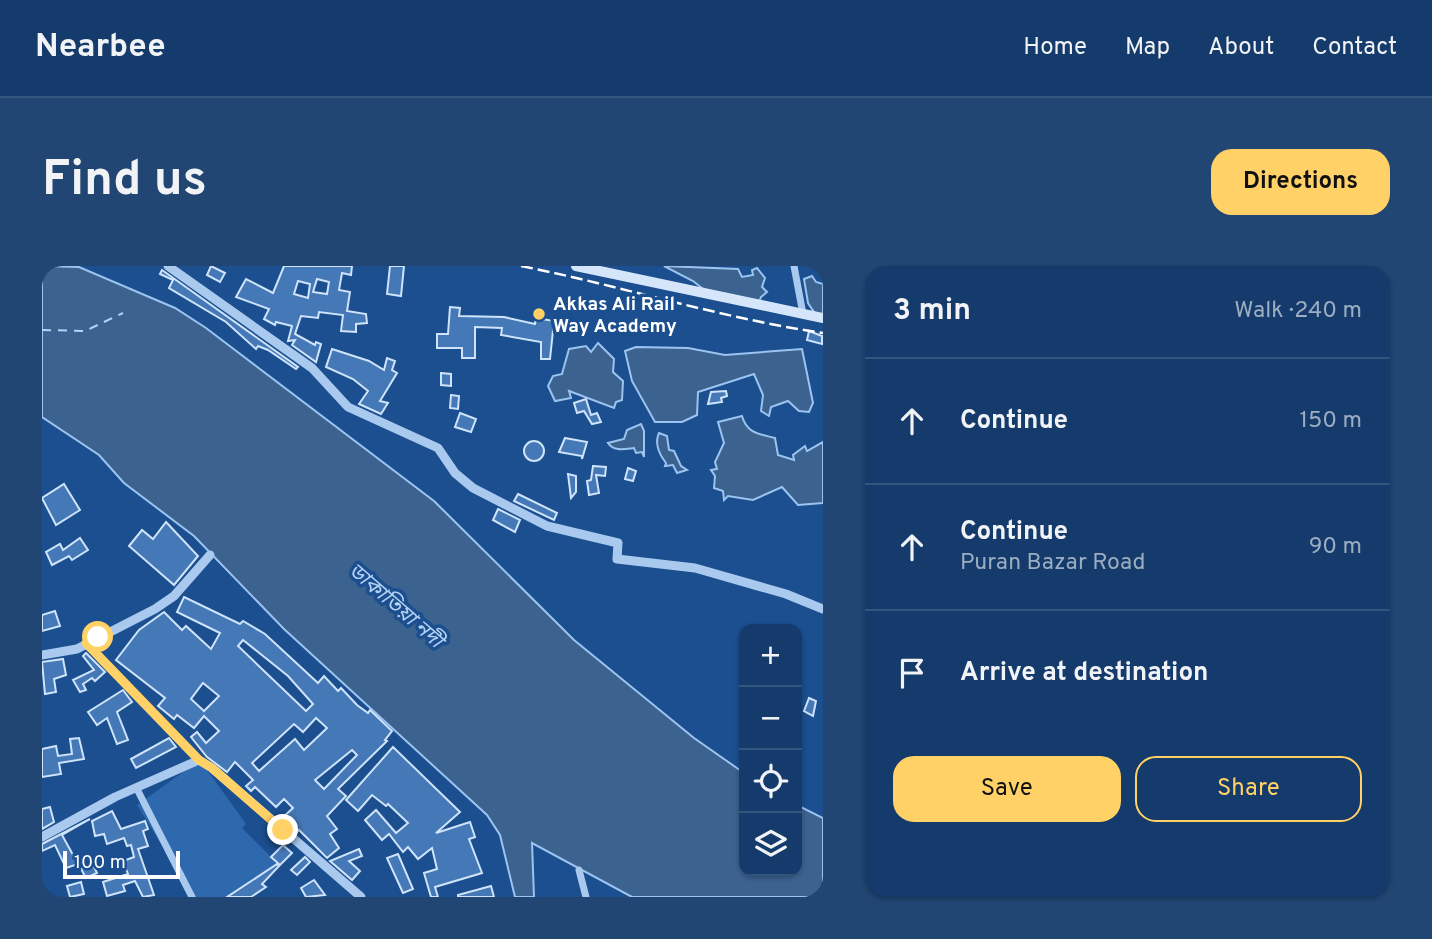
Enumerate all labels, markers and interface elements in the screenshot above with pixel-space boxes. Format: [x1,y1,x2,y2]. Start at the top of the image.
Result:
text: Nearbee [35,27,166,69]
text: Home [1023,33,1087,63]
text: Map [1125,33,1170,63]
text: About [1208,33,1274,63]
text: Contact [1312,33,1397,63]
button: Directions [1211,149,1390,215]
text: Find us [42,151,207,213]
place label: Akkas Ali Rail Way Academy [553,293,677,339]
text: 3 min [893,293,971,330]
text: Walk · 240 m [1234,297,1362,326]
marker: Akkas Ali Rail Way Academy [531,306,547,322]
icon: ahead [893,402,931,440]
text: Continue [960,405,1068,438]
text: 150 m [1300,407,1362,436]
text: Continue [960,516,1068,549]
icon: ahead [893,528,931,566]
text: 90 m [1309,533,1362,562]
text: Puran Bazar Road [960,549,1146,578]
water label: ডাকাতিয়া নদী [342,557,452,658]
route start [82,621,113,652]
map controls [739,624,802,876]
button: + [739,624,802,687]
icon: arrive [893,654,931,692]
text: Arrive at destination [960,657,1208,690]
button: − [739,687,802,750]
button: locate [739,750,802,813]
button: Save [893,756,1121,822]
button: Share [1135,756,1362,822]
button: layers [739,813,802,876]
route end [267,814,298,845]
scale bar [63,848,180,880]
text: 100 m [74,851,126,875]

